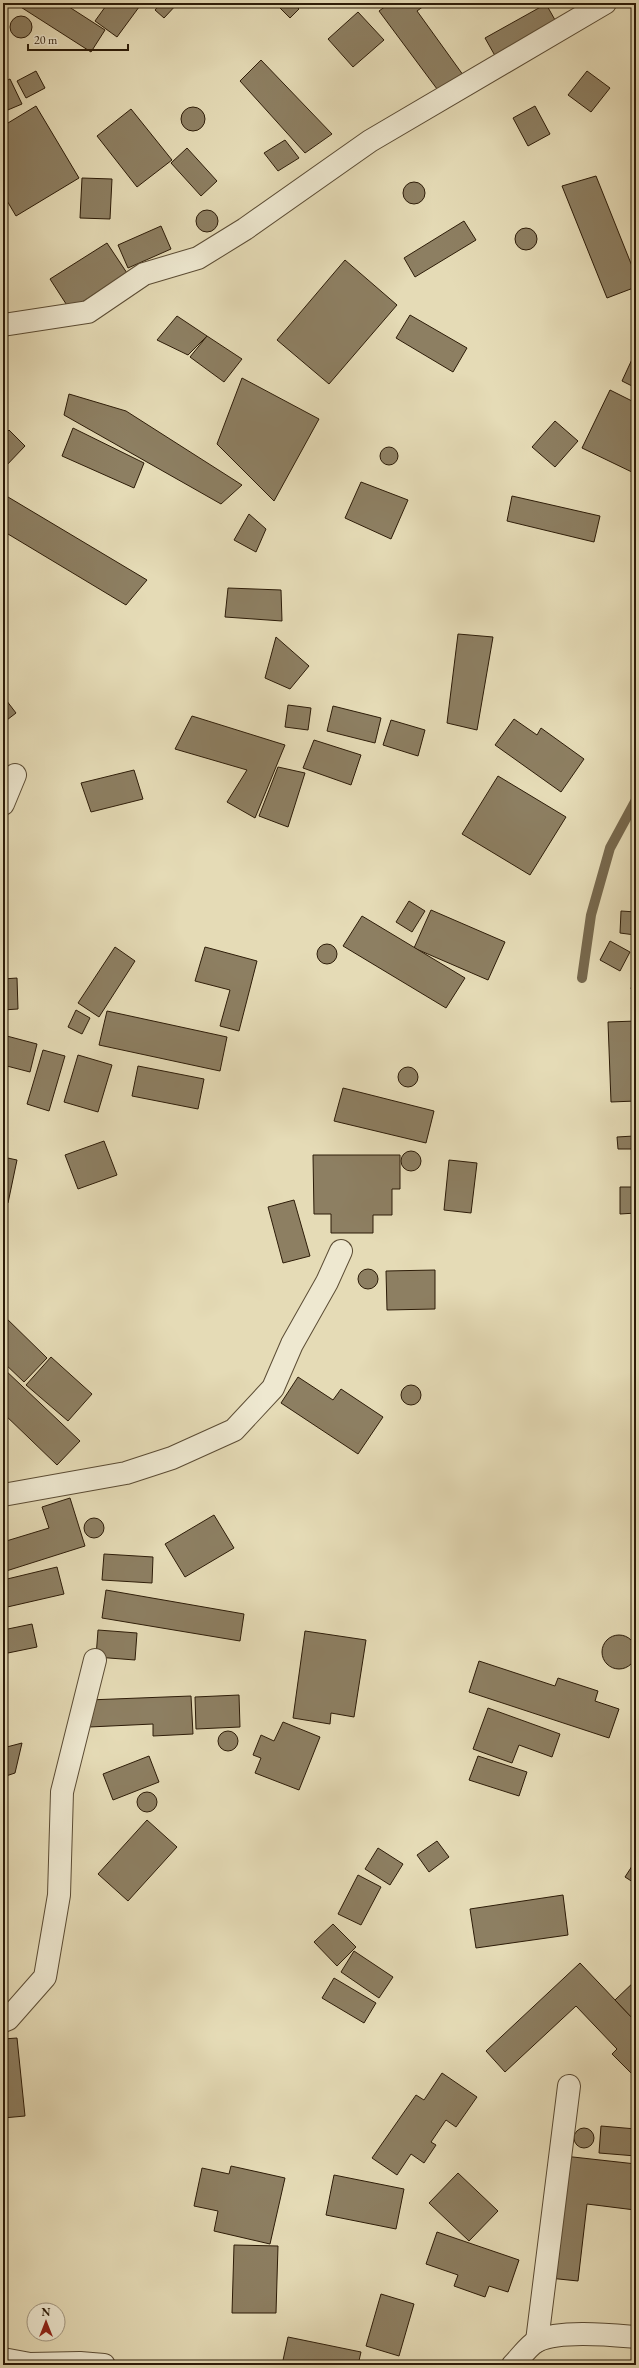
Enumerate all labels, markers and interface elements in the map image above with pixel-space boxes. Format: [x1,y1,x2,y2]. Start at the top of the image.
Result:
scale bar [28,26,128,52]
text: 20 m [34,32,58,48]
north arrow [26,2302,66,2342]
text: N [42,2305,51,2319]

